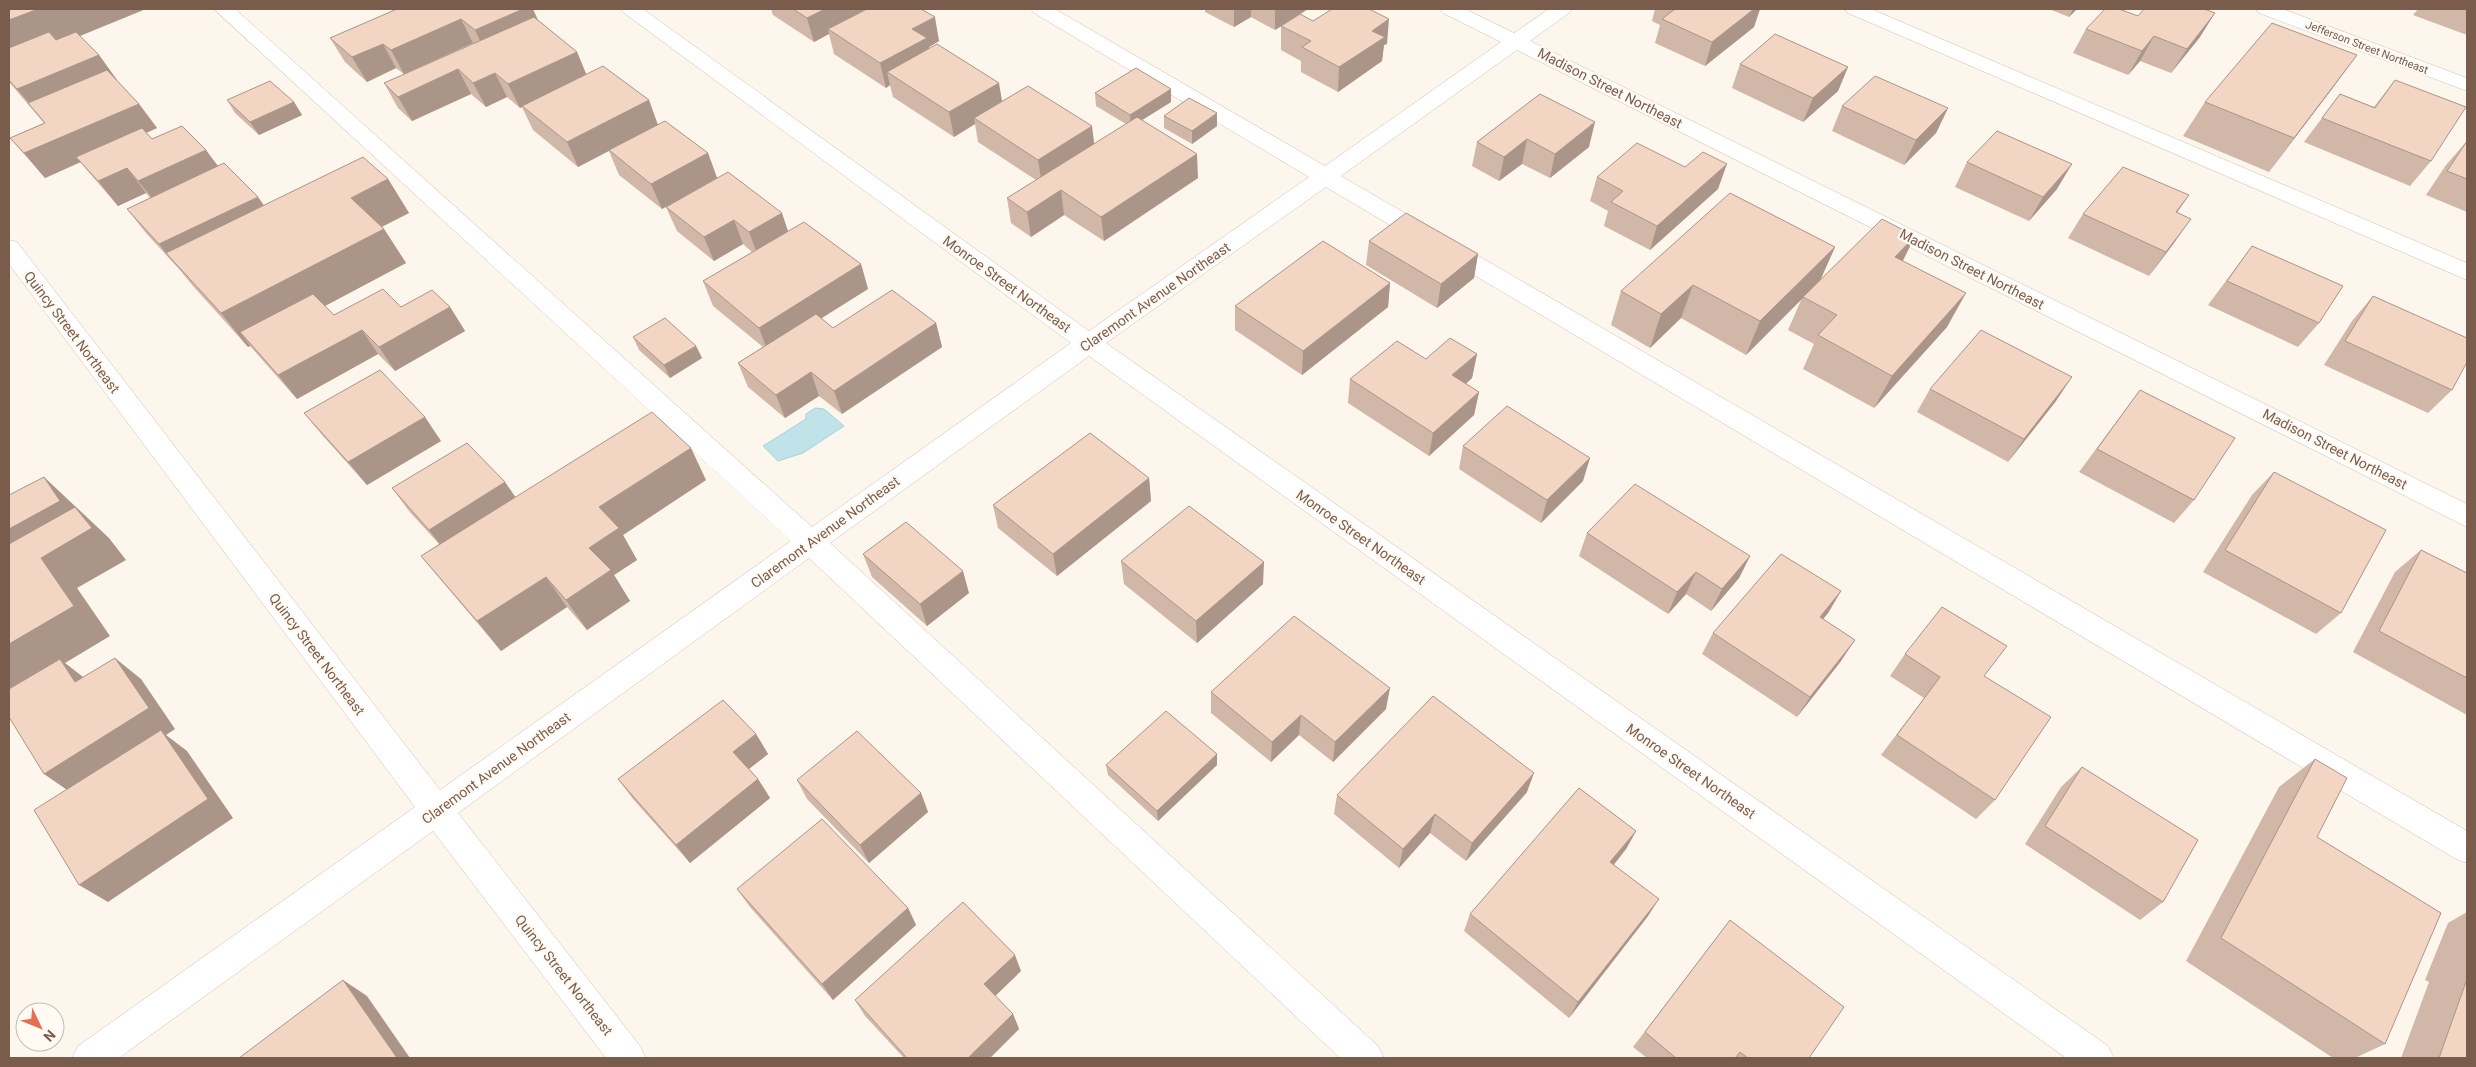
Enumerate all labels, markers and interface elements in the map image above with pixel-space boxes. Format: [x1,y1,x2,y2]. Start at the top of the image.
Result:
street label: Jefferson Street Northeast [2304,18,2430,77]
street label: Madison Street Northeast [1535,45,1685,132]
street label: Madison Street Northeast [1897,226,2047,313]
street label: Monroe Street Northeast [940,232,1074,336]
street label: Claremont Avenue Northeast [1077,239,1234,355]
street label: Quincy Street Northeast [21,268,123,396]
street label: Madison Street Northeast [2260,406,2410,493]
street label: Claremont Avenue Northeast [748,472,903,591]
street label: Monroe Street Northeast [1293,486,1429,588]
street label: Quincy Street Northeast [266,590,368,718]
street label: Claremont Avenue Northeast [419,708,574,827]
street label: Monroe Street Northeast [1623,720,1759,822]
street label: Quincy Street Northeast [512,912,616,1039]
north arrow [15,1002,65,1052]
text: N [40,1027,59,1045]

